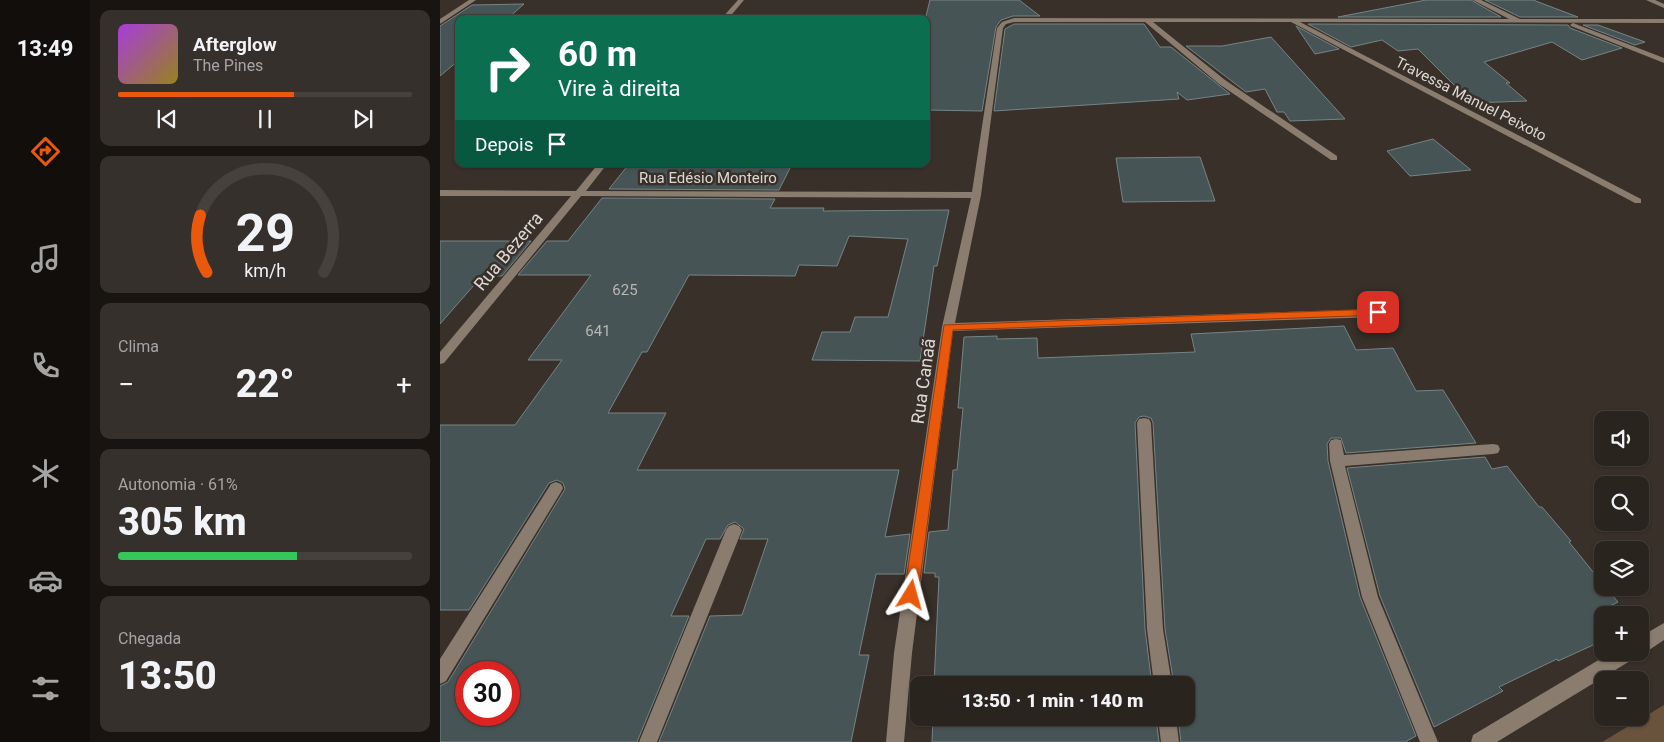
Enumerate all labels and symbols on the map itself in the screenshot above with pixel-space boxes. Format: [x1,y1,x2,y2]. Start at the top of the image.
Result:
street label: Travessa Manuel Peixoto [1393,53,1549,145]
street label: Rua Edésio Monteiro [639,169,777,187]
street label: Rua Bezerra [469,207,547,295]
house number: 625 [612,281,638,299]
pin [1357,291,1399,333]
house number: 641 [585,322,611,340]
street label: Rua Canaã [907,337,939,425]
position arrow [884,568,936,620]
speed limit sign: 30 [455,661,520,726]

